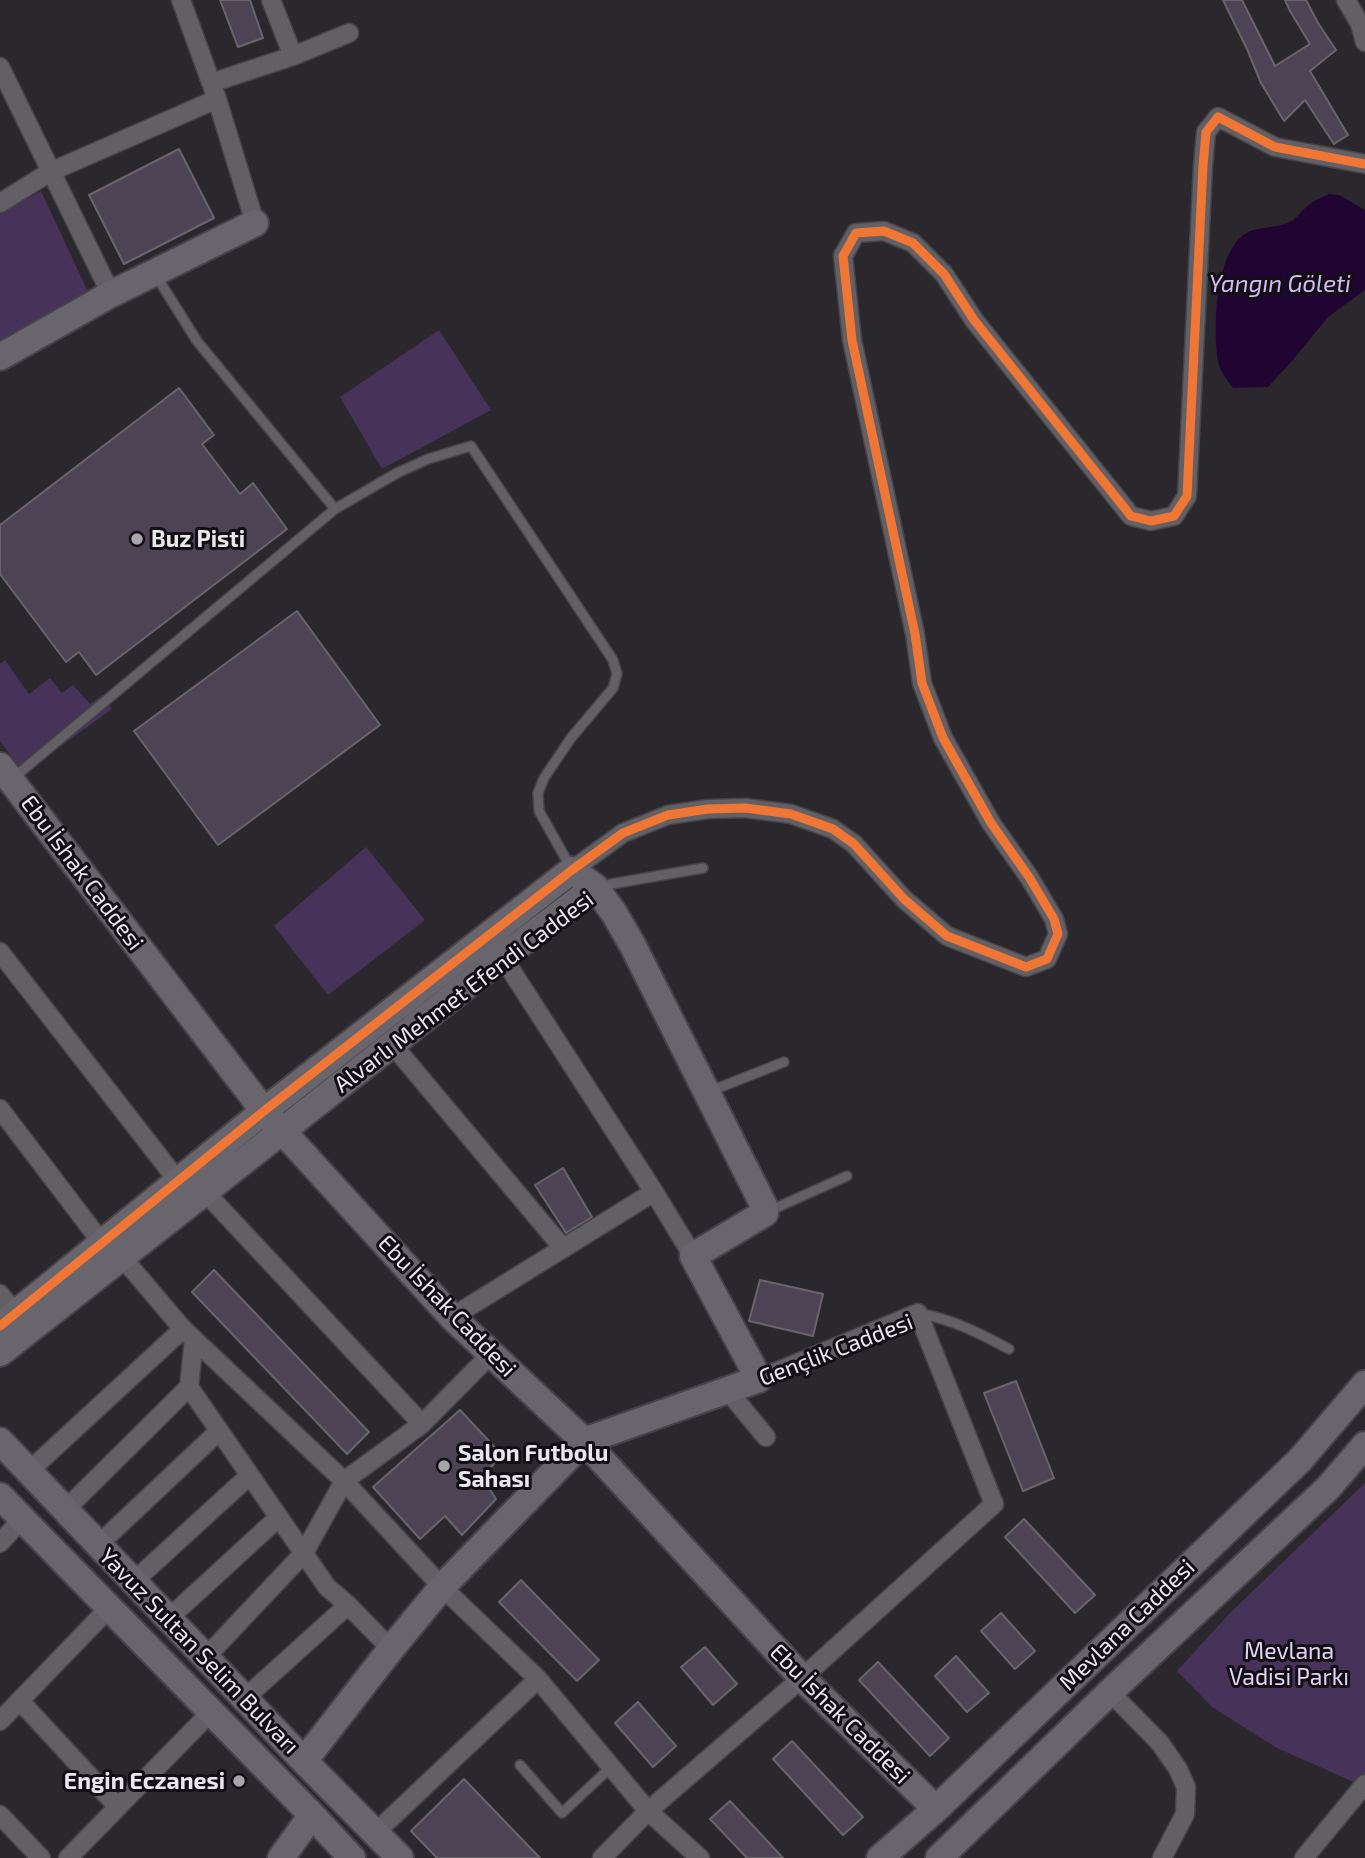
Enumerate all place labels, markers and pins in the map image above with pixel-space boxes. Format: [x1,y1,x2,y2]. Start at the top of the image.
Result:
place label: Buz Pisti [151,525,245,553]
marker: Buz Pisti [129,531,145,547]
place label: Salon Futbolu Sahası [458,1439,609,1493]
marker: Salon Futbolu Sahası [436,1458,452,1474]
place label: Engin Eczanesi [64,1767,225,1795]
marker: Engin Eczanesi [231,1773,247,1789]

